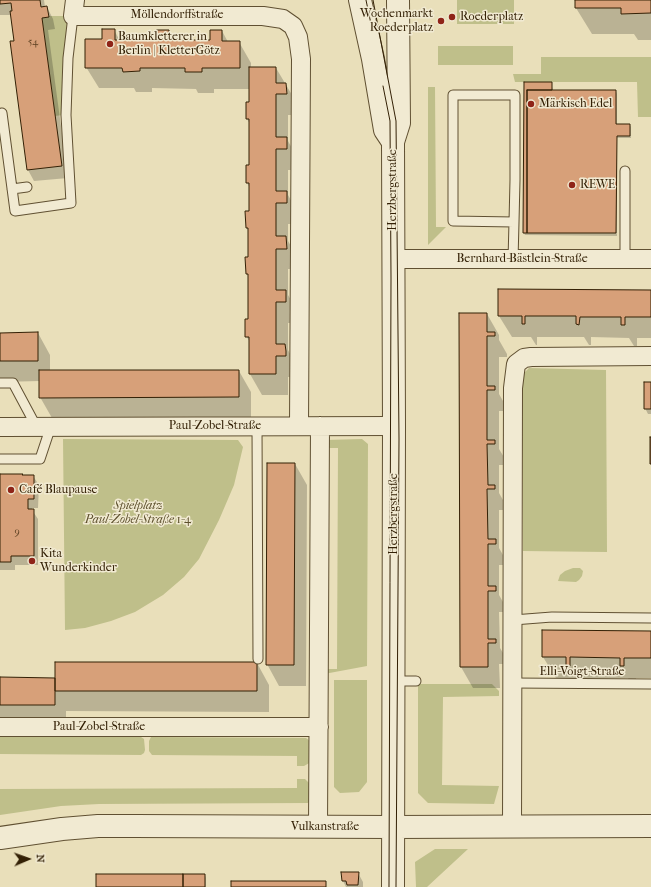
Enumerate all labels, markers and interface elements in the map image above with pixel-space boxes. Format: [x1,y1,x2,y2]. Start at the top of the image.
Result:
place label: Wochenmarkt Roederplatz [360,7,433,35]
street label: Möllendorffstraße [131,8,223,22]
place label: Roederplatz [460,10,523,24]
marker: Roederplatz [447,12,457,22]
marker: Wochenmarkt Roederplatz [436,16,446,26]
place label: Baumkletterer in Berlin | KletterGötz [118,30,220,58]
house number: 54 [28,37,38,49]
marker: Baumkletterer in Berlin | KletterGötz [105,39,115,49]
place label: Märkisch Edel [539,97,612,111]
marker: Märkisch Edel [526,99,536,109]
street label: Herzbergstraße [386,149,400,231]
place label: REWE [580,178,615,192]
marker: REWE [567,180,577,190]
street label: Bernhard-Bästlein-Straße [456,252,588,266]
street label: Paul-Zobel-Straße [169,419,261,433]
street label: Herzbergstraße [387,473,401,555]
place label: Café Blaupause [19,483,98,497]
marker: Café Blaupause [6,485,16,495]
park label: Spielplatz Paul-Zobel-Straße 1-4 [85,499,191,527]
house number: 9 [14,527,20,539]
place label: Kita Wunderkinder [40,547,117,575]
marker: Kita Wunderkinder [27,556,37,566]
street label: Elli-Voigt-Straße [540,665,624,679]
street label: Paul-Zobel-Straße [53,720,145,734]
street label: Vulkanstraße [291,820,359,834]
north arrow [8,839,48,879]
text: N [34,854,47,863]

